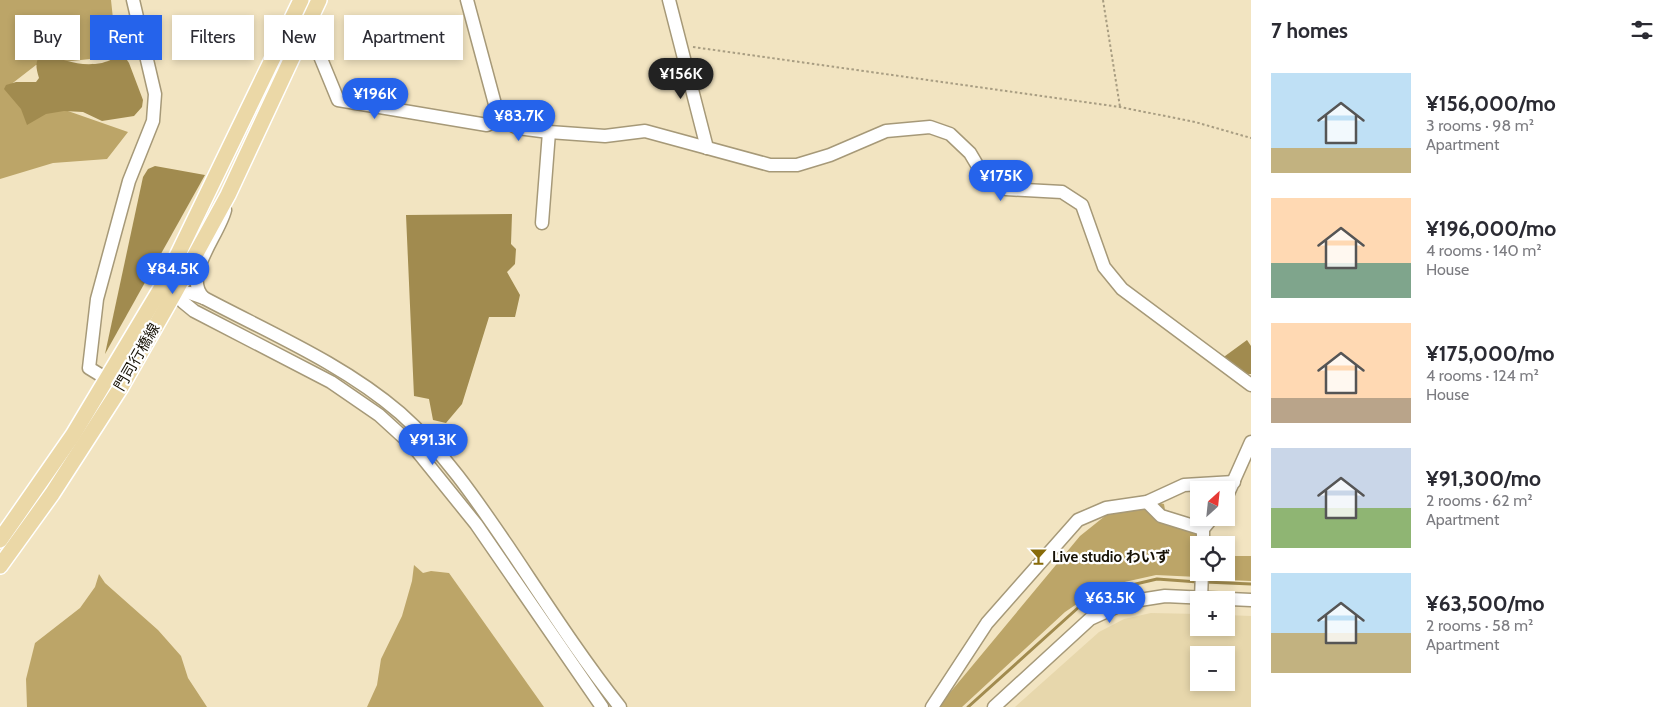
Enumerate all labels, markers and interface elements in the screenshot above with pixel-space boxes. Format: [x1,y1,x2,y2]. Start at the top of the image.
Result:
chip: Buy [15,15,80,60]
chip: Rent [90,15,162,60]
chip: Filters [172,15,254,60]
chip: New [264,15,334,60]
chip: Apartment [344,15,463,60]
icon: filters [1628,16,1656,44]
text: 7 homes [1271,18,1348,43]
pin: ¥156K [646,58,716,100]
text: ¥156K [659,64,703,83]
pin: ¥196K [340,78,410,120]
text: ¥196K [353,84,397,103]
text: ¥156,000/mo [1426,91,1556,116]
icon: home [1311,93,1371,153]
pin: ¥83.7K [478,100,560,142]
text: ¥83.7K [494,106,544,125]
text: 3 rooms · 98 m² [1426,116,1534,135]
text: Apartment [1426,135,1499,154]
pin: ¥175K [966,160,1036,202]
text: ¥175K [980,166,1022,185]
text: ¥196,000/mo [1426,216,1556,241]
icon: home [1311,218,1371,278]
text: 4 rooms · 140 m² [1426,241,1542,260]
pin: ¥84.5K [132,252,214,295]
text: ¥84.5K [147,259,199,278]
text: House [1426,260,1469,279]
street label: 門司行橋線 [110,320,164,394]
text: ¥175,000/mo [1426,341,1555,366]
icon: home [1311,343,1371,403]
text: 4 rooms · 124 m² [1426,366,1539,385]
text: House [1426,385,1469,404]
pin: ¥91.3K [392,424,474,466]
text: ¥91.3K [410,430,456,449]
text: ¥91,300/mo [1426,466,1541,491]
icon: home [1311,468,1371,528]
north arrow [1190,481,1235,526]
map controls [1190,481,1235,691]
text: 2 rooms · 62 m² [1426,491,1533,510]
text: Apartment [1426,510,1499,529]
button: locate [1190,536,1235,581]
bar icon: Live studio わいず [1028,547,1048,567]
place label: Live studio わいず [1052,548,1170,566]
pin: ¥63.5K [1069,582,1151,624]
text: ¥63.5K [1085,588,1135,607]
button: + [1190,591,1235,636]
text: ¥63,500/mo [1426,591,1545,616]
icon: home [1311,593,1371,653]
text: 2 rooms · 58 m² [1426,616,1533,635]
text: Apartment [1426,635,1499,654]
button: − [1190,646,1235,691]

